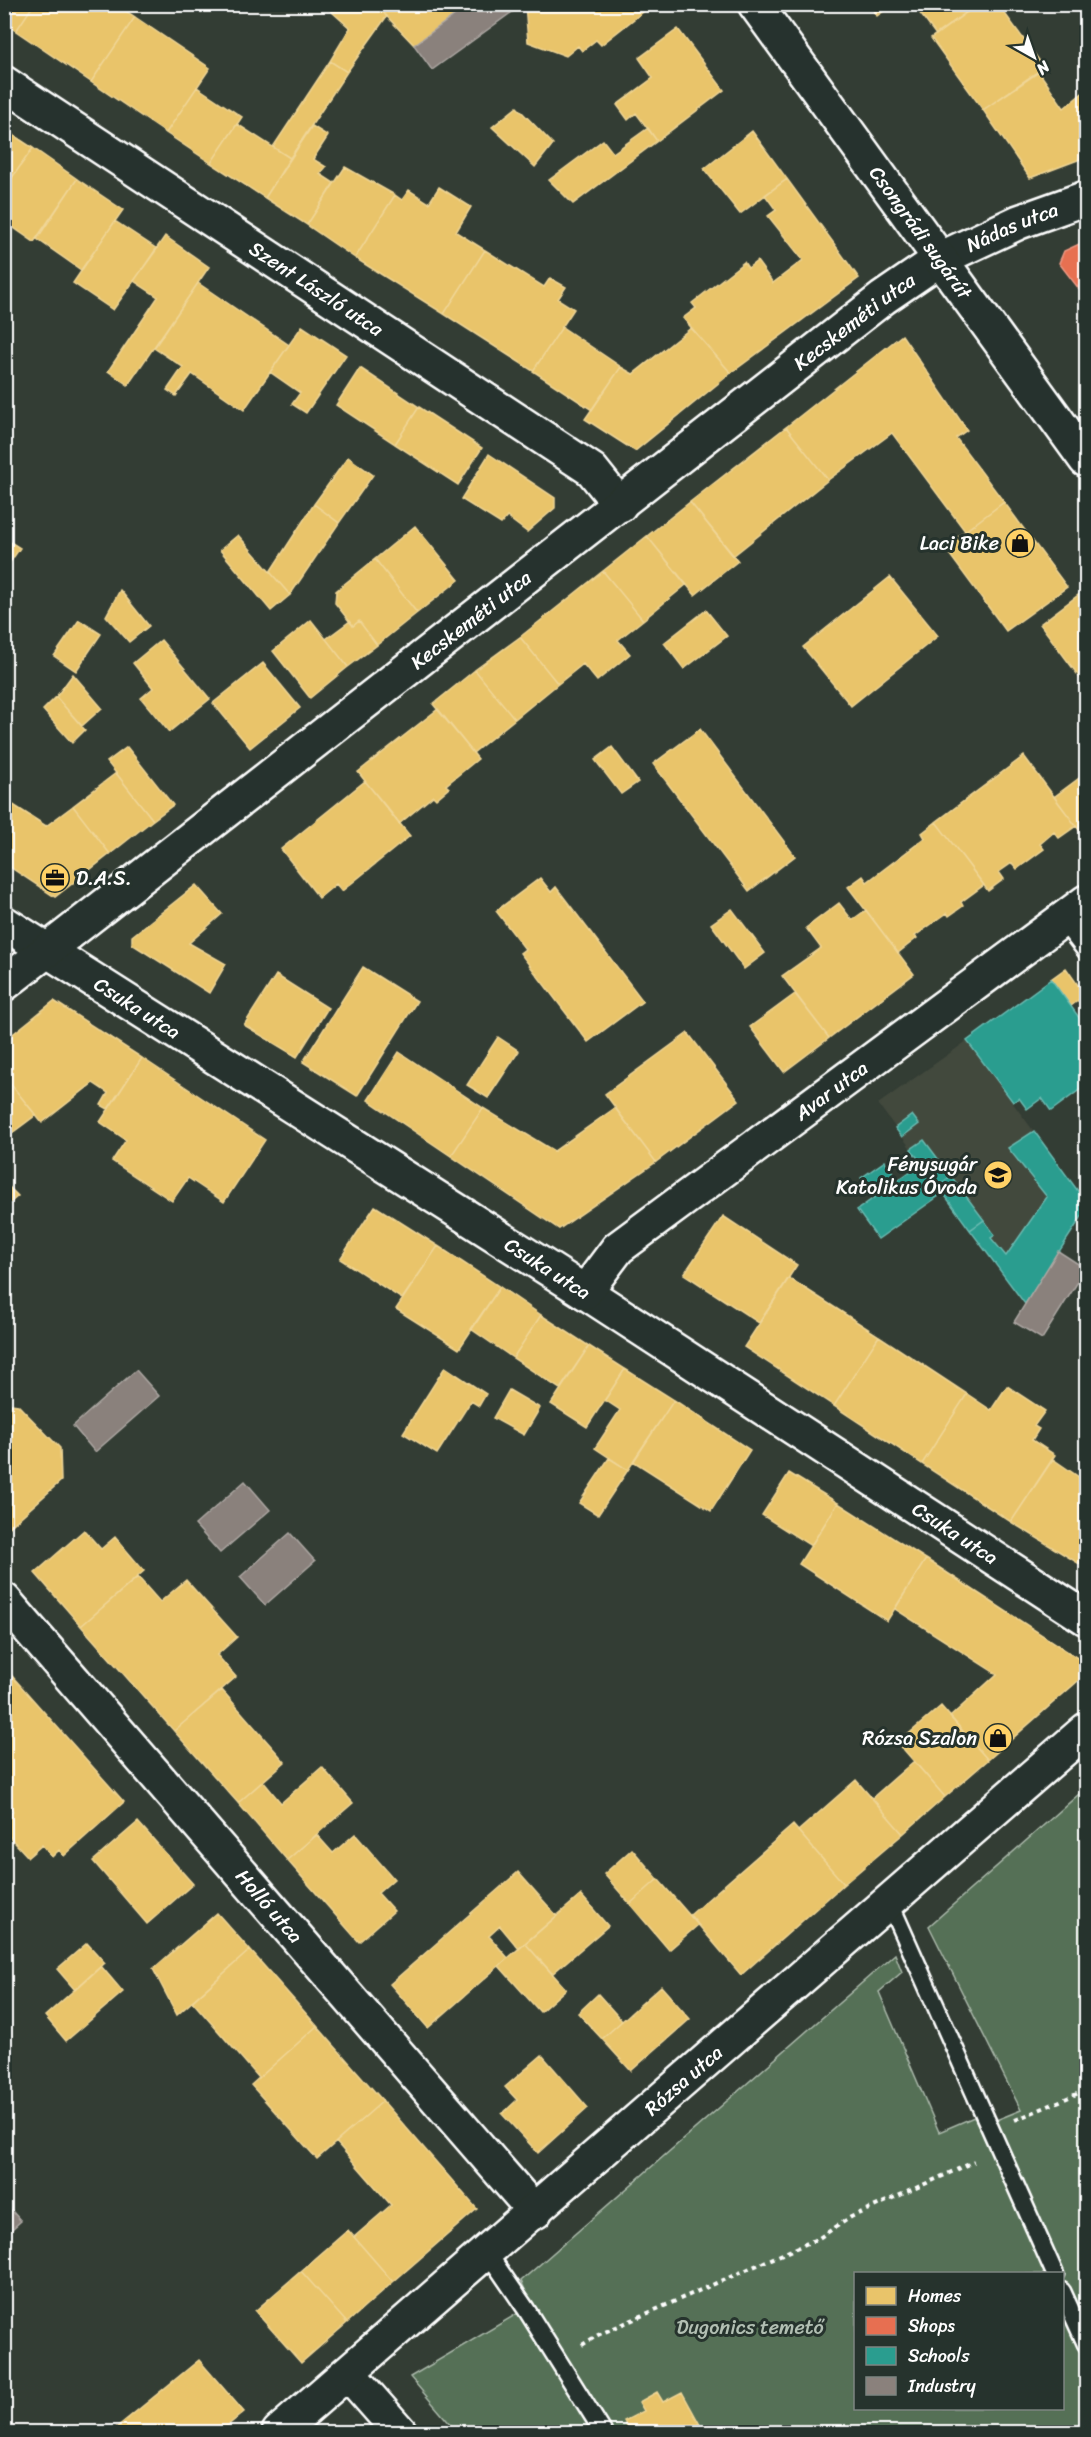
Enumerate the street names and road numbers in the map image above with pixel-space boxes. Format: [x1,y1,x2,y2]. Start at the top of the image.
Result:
street label: Csongrádi sugárút [860,158,981,308]
street label: Nádas utca [960,192,1063,263]
street label: Szent László utca [242,232,391,347]
street label: Kecskeméti utca [786,263,924,380]
street label: Kecskeméti utca [402,561,540,679]
street label: Csuka utca [87,967,187,1049]
street label: Avar utca [786,1052,876,1131]
street label: Csuka utca [497,1228,598,1309]
street label: Csuka utca [905,1492,1005,1574]
street label: Holló utca [226,1861,312,1952]
street label: Rózsa utca [636,2036,731,2125]

